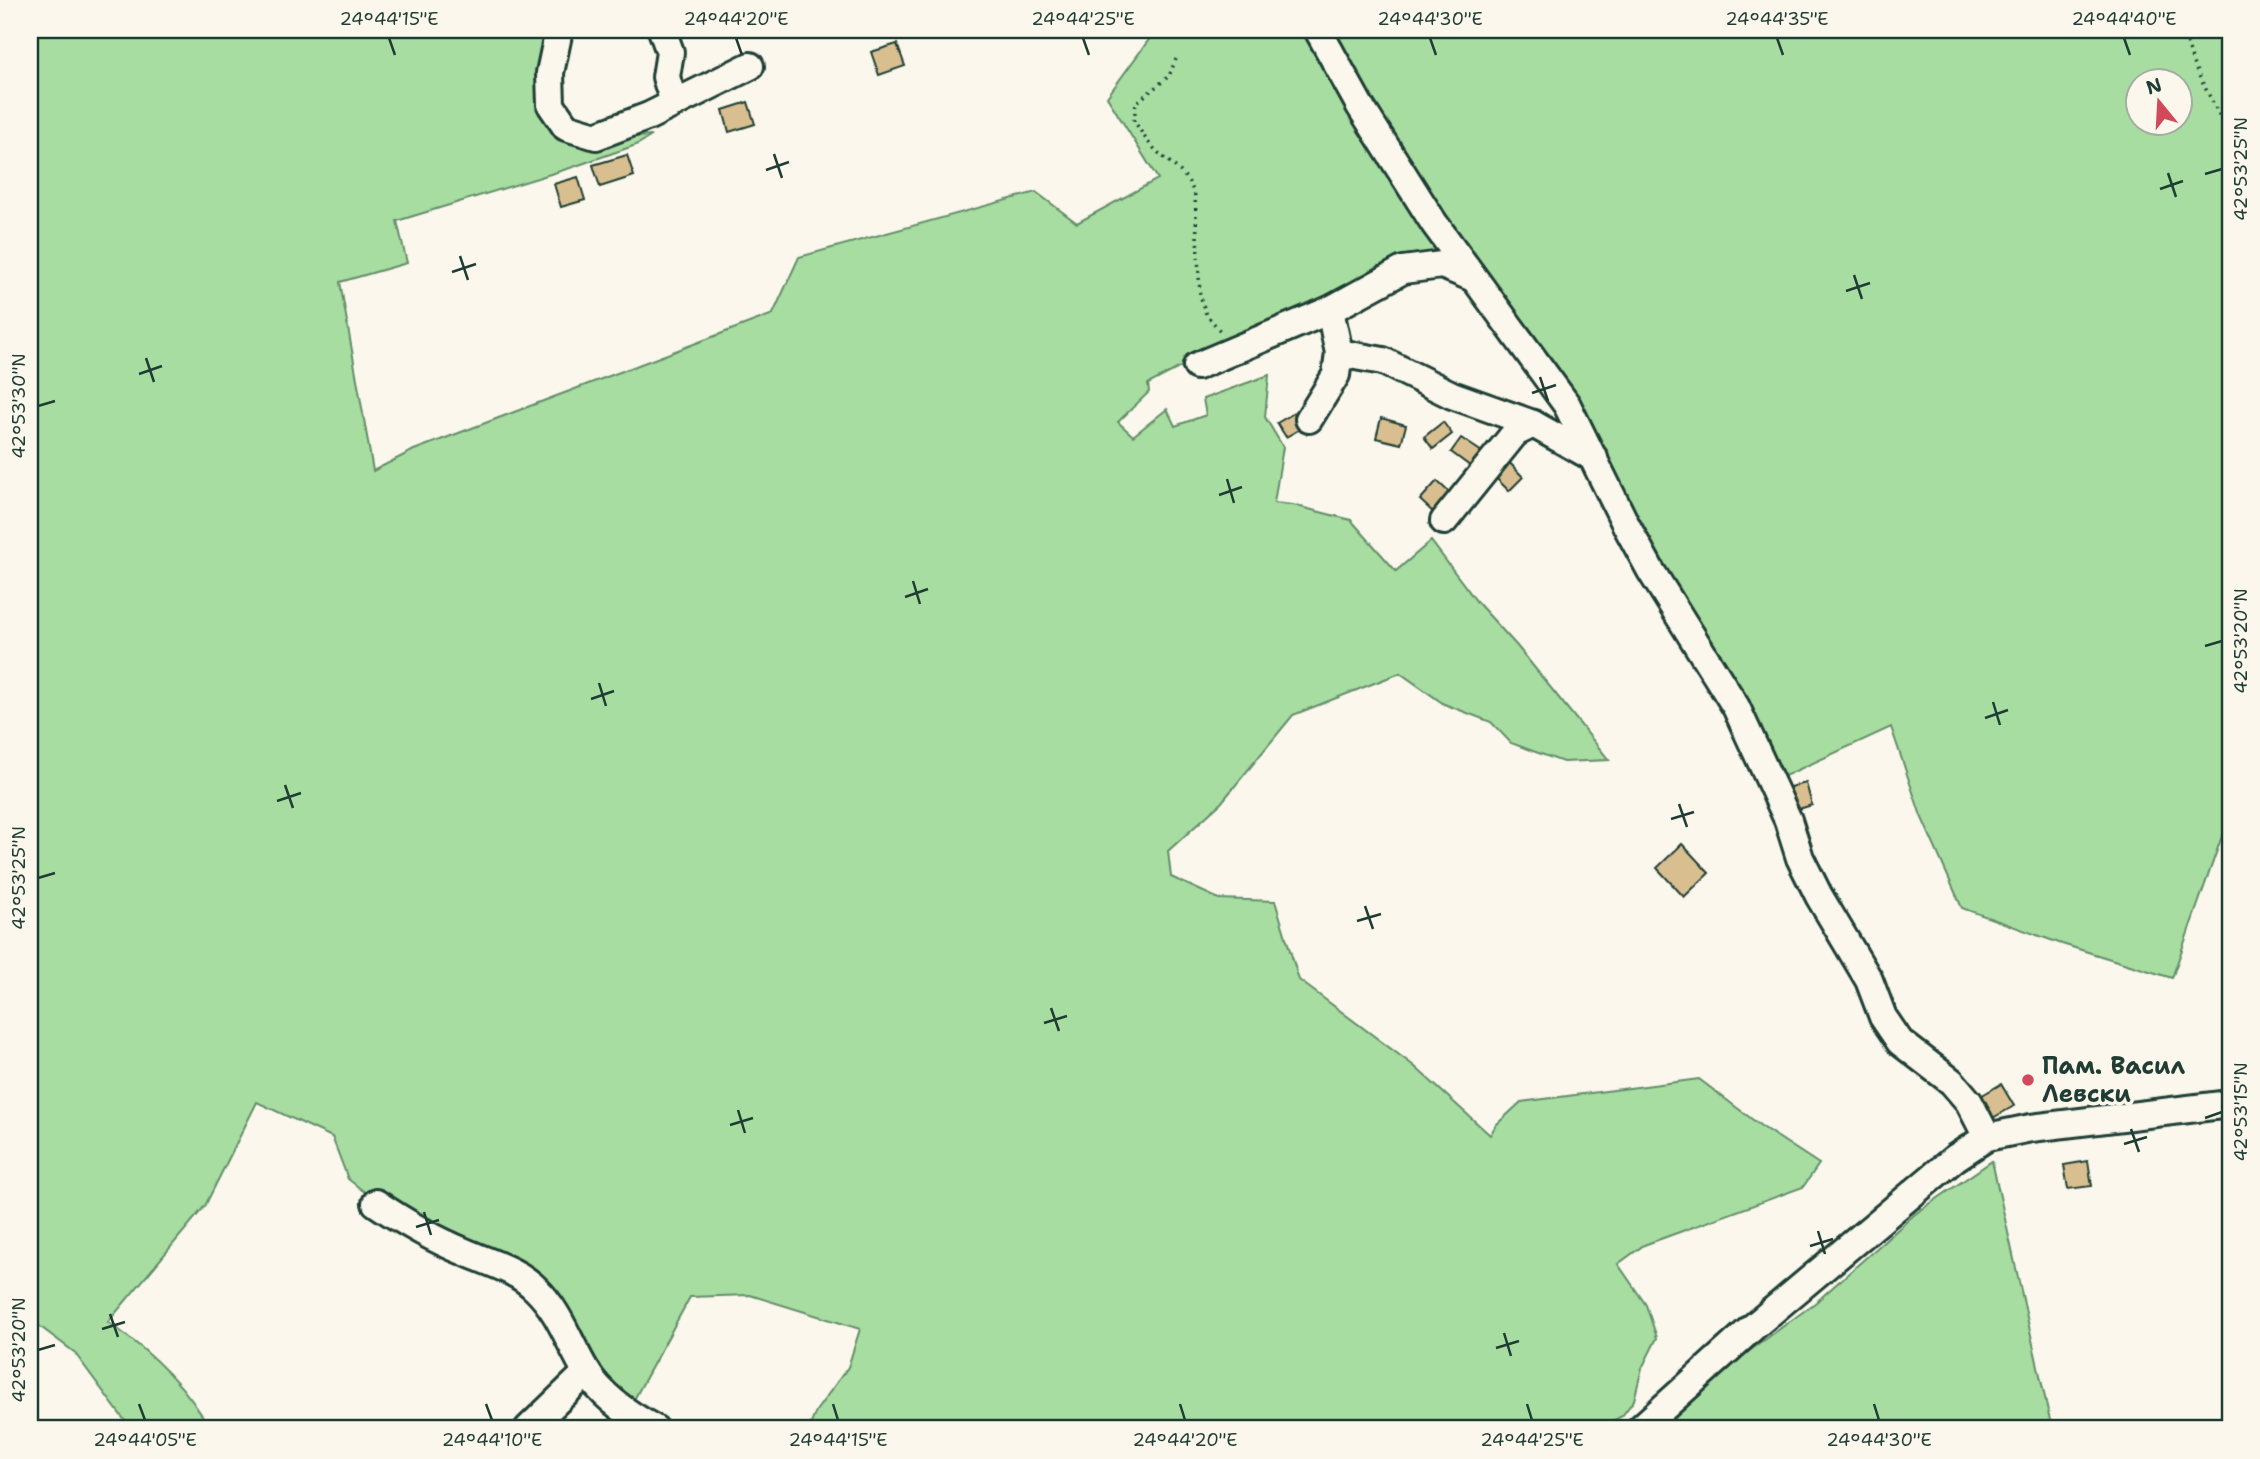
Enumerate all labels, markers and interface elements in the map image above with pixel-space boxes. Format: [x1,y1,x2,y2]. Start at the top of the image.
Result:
text: 24°44'15"E [340,7,438,31]
text: 24°44'20"E [683,7,789,31]
text: 24°44'25"E [1031,7,1135,31]
text: 24°44'30"E [1377,7,1483,31]
text: 24°44'35"E [1725,7,1829,31]
text: 24°44'40"E [2071,7,2177,31]
north arrow [2124,66,2194,136]
text: N [2143,72,2165,101]
text: 42°53'25"N [2229,117,2253,221]
text: 42°53'30"N [7,353,31,459]
text: 42°53'20"N [2229,588,2253,694]
text: 42°53'25"N [7,826,31,930]
place label: Пам. Васил Левски [2042,1050,2186,1110]
text: 42°53'15"N [2229,1062,2253,1162]
marker: Пам. Васил Левски [2020,1072,2036,1088]
text: 42°53'20"N [7,1297,31,1403]
text: 24°44'05"E [93,1428,197,1452]
text: 24°44'10"E [442,1428,542,1452]
text: 24°44'15"E [789,1428,887,1452]
text: 24°44'20"E [1132,1428,1238,1452]
text: 24°44'25"E [1480,1428,1584,1452]
text: 24°44'30"E [1826,1428,1932,1452]

